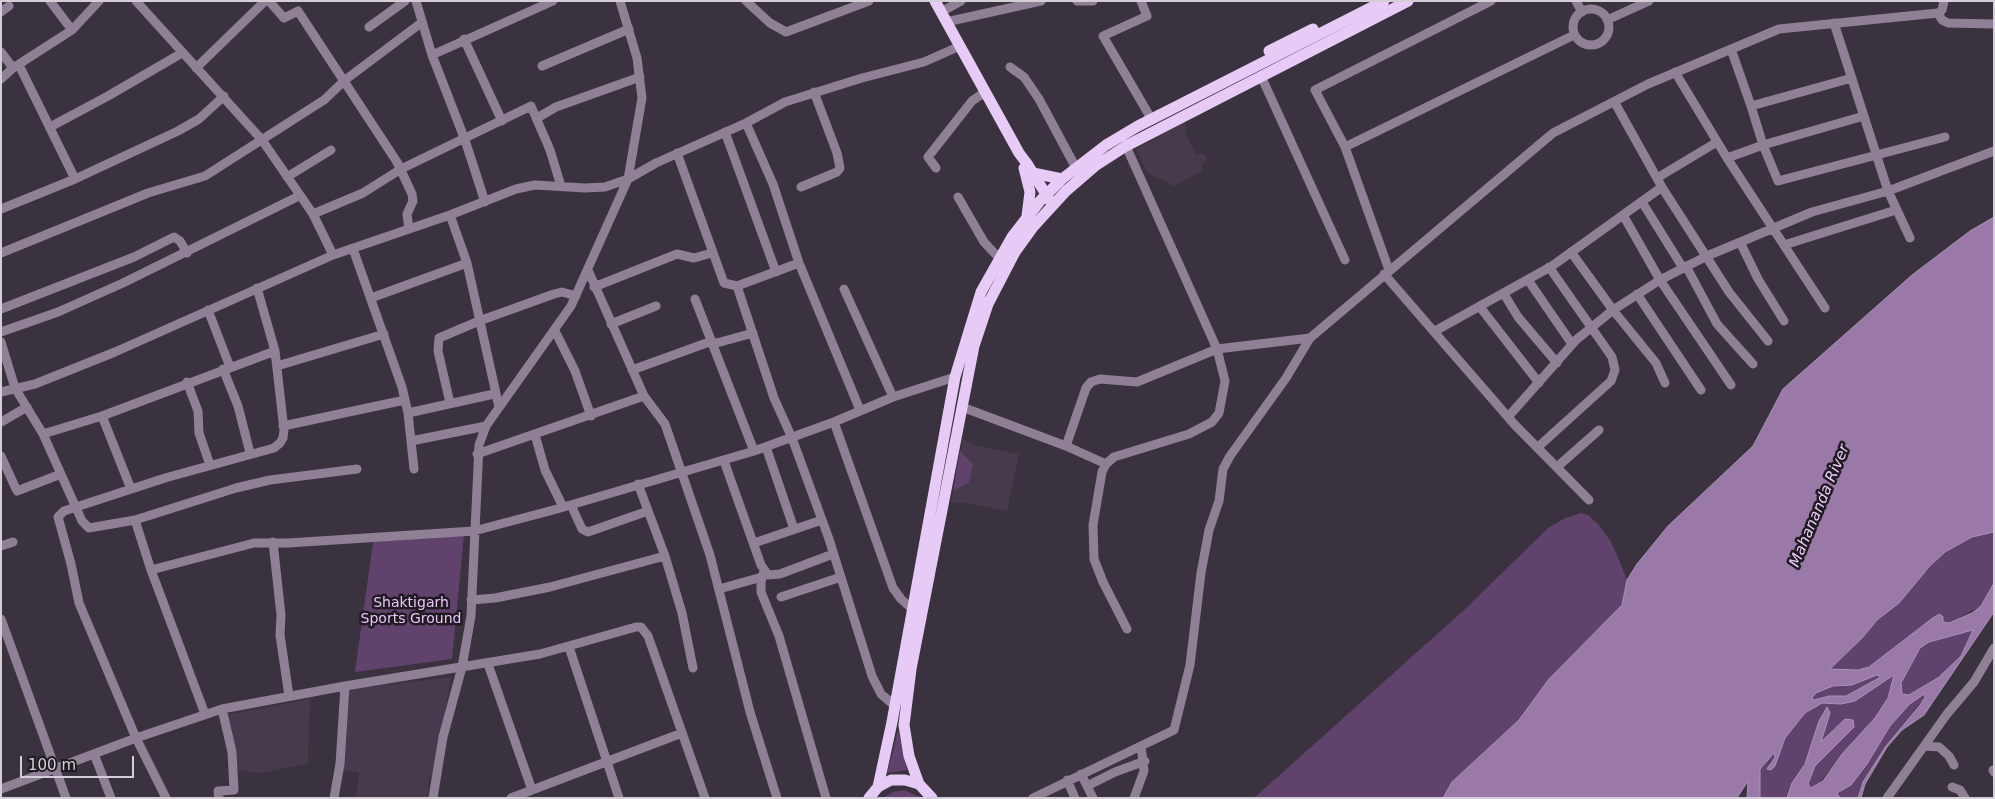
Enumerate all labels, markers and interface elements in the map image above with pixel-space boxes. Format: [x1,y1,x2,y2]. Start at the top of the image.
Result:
water label: Mahananda River [1786,442,1854,570]
park label: Shaktigarh Sports Ground [361,595,461,628]
scale bar [22,746,136,778]
text: 100 m [28,756,76,774]

